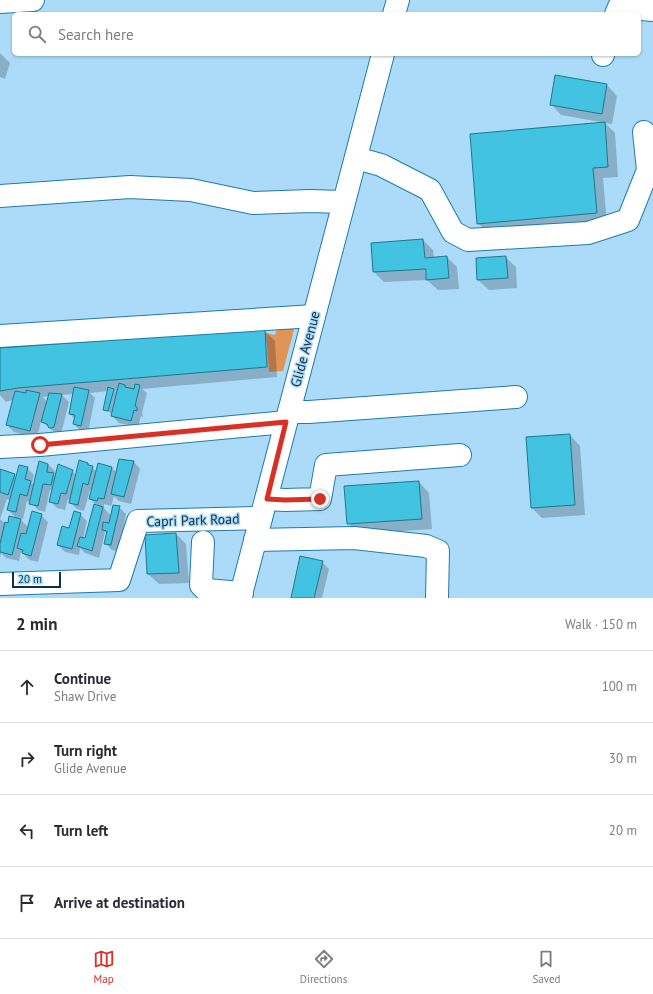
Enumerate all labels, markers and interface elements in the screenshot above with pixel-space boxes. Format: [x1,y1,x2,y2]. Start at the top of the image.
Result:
search box [12,12,641,56]
icon: search [26,23,48,45]
text: Search here [58,25,134,44]
street label: Glide Avenue [286,309,324,389]
route start [31,436,49,454]
route end [311,490,329,508]
street label: Capri Park Road [146,509,240,531]
scale bar [12,570,61,589]
text: 20 m [18,572,42,586]
text: 2 min [16,613,57,635]
text: Walk · 150 m [565,616,637,633]
text: Continue [54,669,111,688]
icon: ahead [16,676,38,698]
text: 100 m [602,678,637,695]
text: Shaw Drive [54,688,116,705]
text: Turn right [54,741,117,760]
icon: right [16,748,38,770]
text: 30 m [609,750,637,767]
text: Glide Avenue [54,760,127,777]
icon: left [16,820,38,842]
text: Turn left [54,821,108,840]
text: 20 m [609,822,637,839]
icon: arrive [16,892,38,914]
text: Arrive at destination [54,893,185,912]
tab: Map [93,948,115,986]
tab: Directions [300,948,347,986]
tab: Saved [532,948,560,986]

